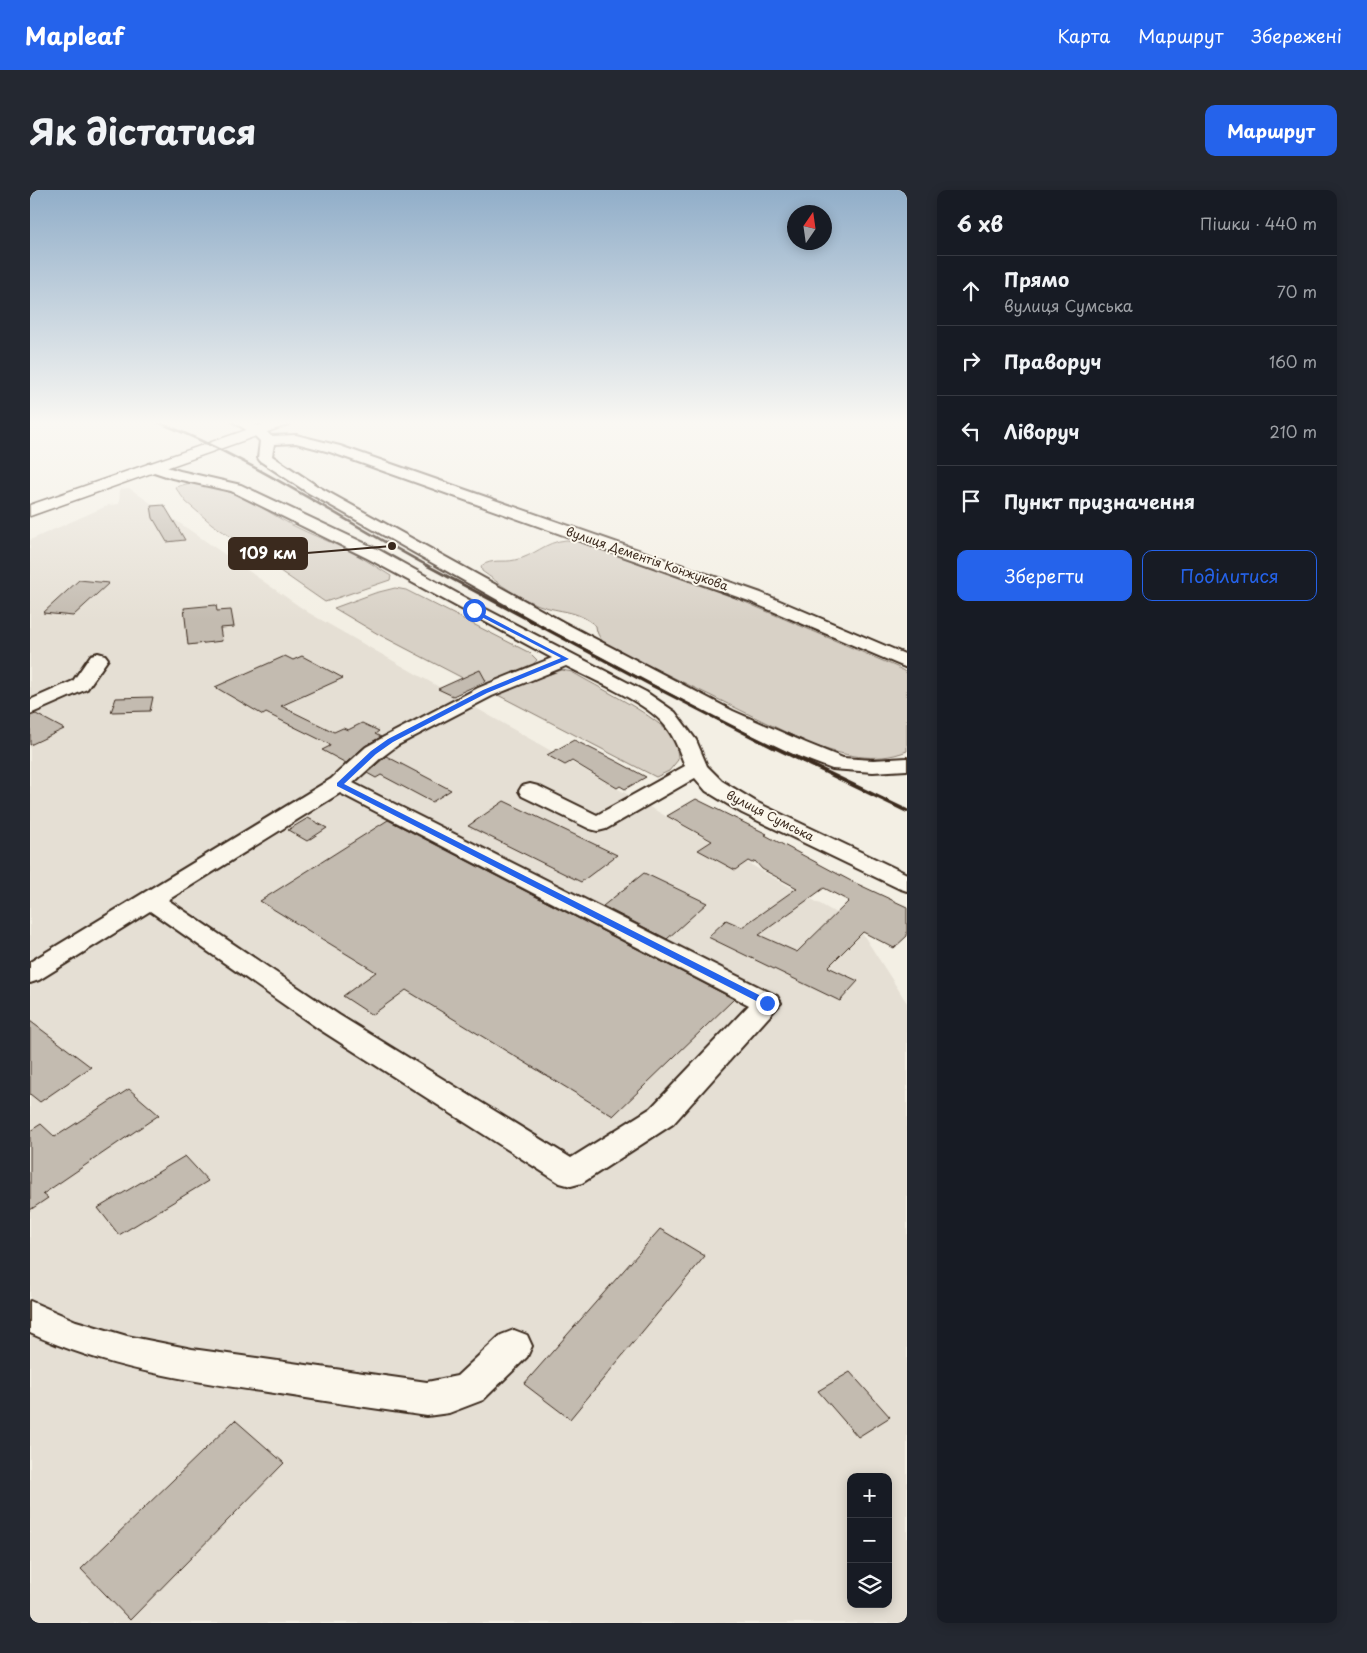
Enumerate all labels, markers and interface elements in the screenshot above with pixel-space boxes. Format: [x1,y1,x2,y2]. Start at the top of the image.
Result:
text: Mapleaf [25,17,124,53]
text: Карта [1057,22,1110,49]
text: Маршрут [1138,22,1223,49]
text: Збережені [1251,22,1342,49]
text: Як дістатися [30,104,256,157]
button: Маршрут [1205,105,1337,156]
north arrow [787,205,832,250]
text: 6 хв [957,207,1003,239]
text: Пішки · 440 m [1200,211,1317,235]
text: Прямо [1004,265,1069,293]
icon: ahead [957,277,985,305]
text: 70 m [1277,279,1317,303]
text: вулиця Сумська [1004,293,1133,317]
icon: right [957,347,985,375]
text: Праворуч [1004,347,1101,375]
text: 160 m [1269,349,1317,373]
icon: left [957,417,985,445]
text: Ліворуч [1004,417,1080,445]
text: 210 m [1269,419,1317,443]
icon: arrive [957,487,985,515]
text: Пункт призначення [1004,487,1195,515]
street label: вулиця Дементія Конжукова [564,522,731,595]
callout: 109 км [229,538,307,569]
text: 109 км [239,540,297,564]
button: Зберегти [957,550,1132,601]
button: Поділитися [1142,550,1317,601]
route start [463,599,486,622]
street label: вулиця Сумська [723,785,818,845]
route end [756,992,779,1015]
map controls [847,1473,892,1608]
button: + [847,1473,892,1518]
button: − [847,1518,892,1563]
button: layers [847,1563,892,1608]

